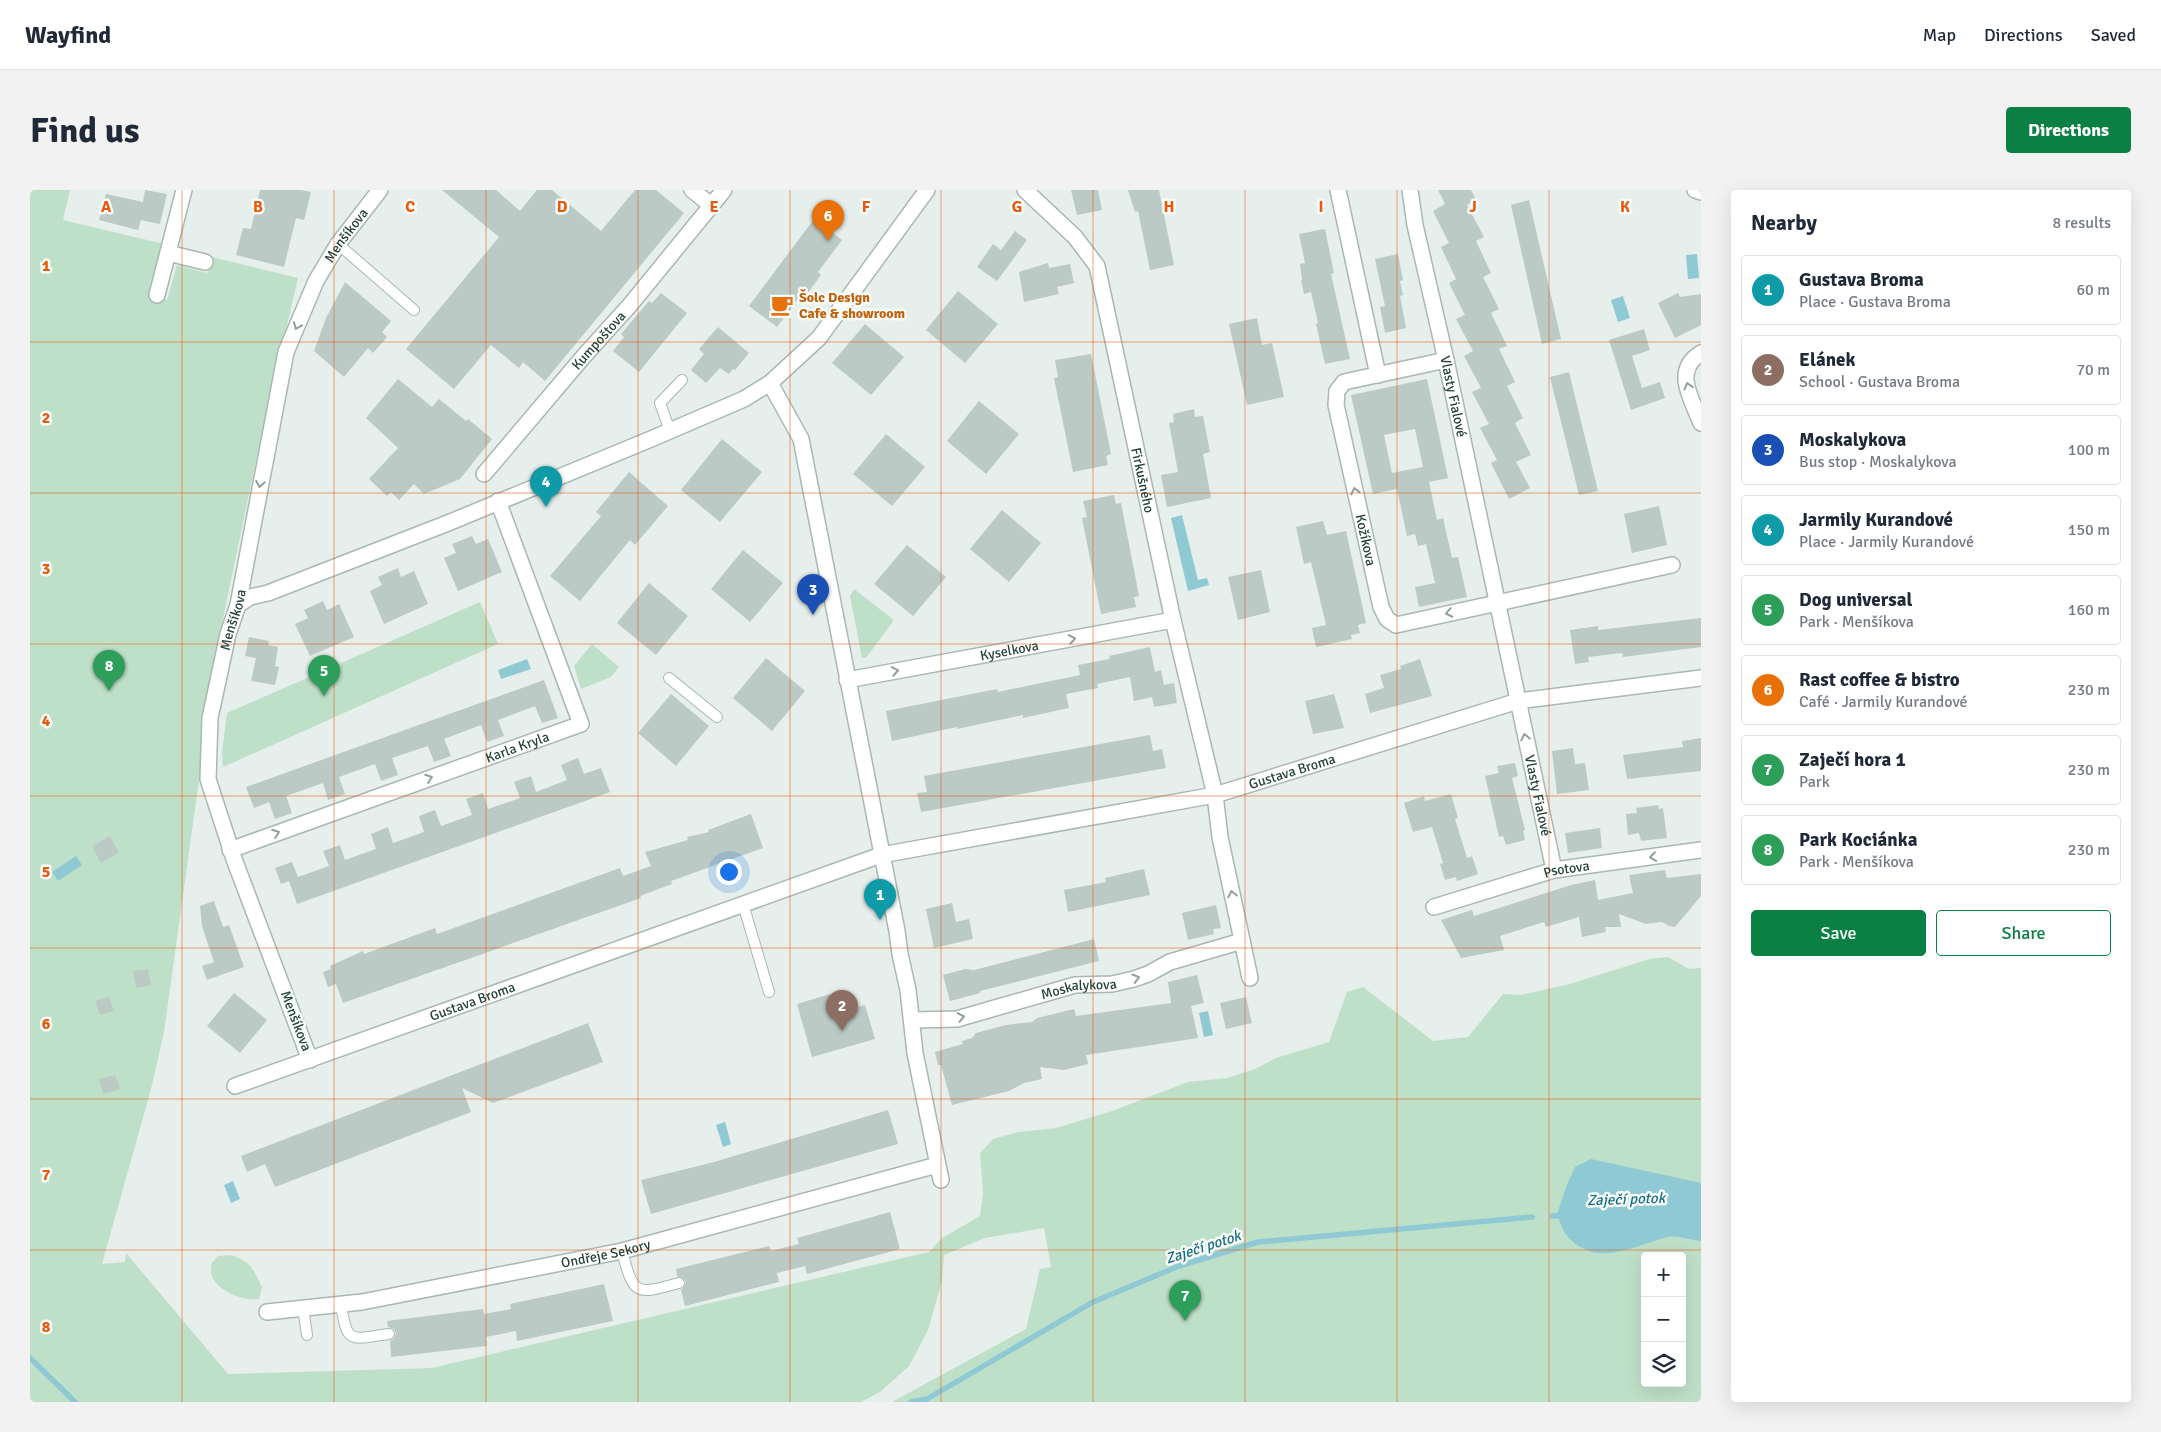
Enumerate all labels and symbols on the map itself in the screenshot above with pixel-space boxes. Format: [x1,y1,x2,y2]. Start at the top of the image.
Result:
text: A [101,197,112,217]
text: B [253,197,263,217]
text: C [405,197,415,217]
text: D [557,197,568,217]
text: E [709,197,719,217]
text: F [862,197,871,217]
text: G [1012,197,1022,217]
text: H [1164,197,1174,217]
text: I [1318,197,1324,217]
text: J [1469,197,1477,217]
text: K [1620,197,1630,217]
pin: 6 [812,200,844,241]
street label: Menšíkova [321,205,371,265]
text: 1 [42,256,51,276]
place label: Šolc Design Cafe & showroom [799,289,905,322]
cafe icon: Šolc Design Cafe & showroom [769,292,795,318]
street label: Kumpoštova [568,307,629,373]
one-way arrow [293,321,303,330]
street label: Vlasty Fialové [1437,354,1471,438]
one-way arrow [1683,382,1693,391]
text: 2 [42,408,50,428]
street label: Firkušného [1128,446,1158,514]
pin: 4 [530,466,562,507]
one-way arrow [255,480,266,488]
one-way arrow [1350,487,1361,496]
street label: Kožíkova [1352,512,1380,567]
text: 3 [42,559,50,579]
pin: 3 [797,574,829,615]
street label: Menšíkova [216,588,249,652]
one-way arrow [1445,608,1454,618]
one-way arrow [1067,634,1076,645]
street label: Kyselkova [979,636,1040,664]
pin: 8 [93,650,125,691]
pin: 5 [308,655,340,696]
one-way arrow [890,666,899,676]
text: 4 [42,711,51,731]
street label: Karla Kryla [483,728,551,766]
one-way arrow [1520,733,1531,741]
street label: Gustava Broma [1247,750,1337,793]
street label: Vlasty Fialové [1521,753,1555,838]
one-way arrow [424,774,433,784]
one-way arrow [272,829,280,839]
one-way arrow [1648,851,1656,862]
street label: Psotova [1541,857,1590,881]
your location [716,859,742,885]
text: 5 [42,862,50,882]
pin: 1 [864,879,896,920]
one-way arrow [1227,889,1238,898]
one-way arrow [1131,974,1139,984]
street label: Moskalykova [1039,975,1118,1003]
street label: Gustava Broma [427,978,517,1024]
street label: Menšíkova [277,988,315,1054]
pin: 2 [826,990,858,1031]
one-way arrow [956,1012,965,1023]
text: 6 [42,1014,51,1034]
text: 7 [42,1165,51,1185]
water label: Zaječí potok [1587,1189,1667,1209]
water label: Zaječí potok [1163,1226,1244,1268]
street label: Ondřeje Sekory [559,1235,653,1271]
pin: 7 [1169,1280,1201,1321]
text: 8 [42,1317,51,1337]

